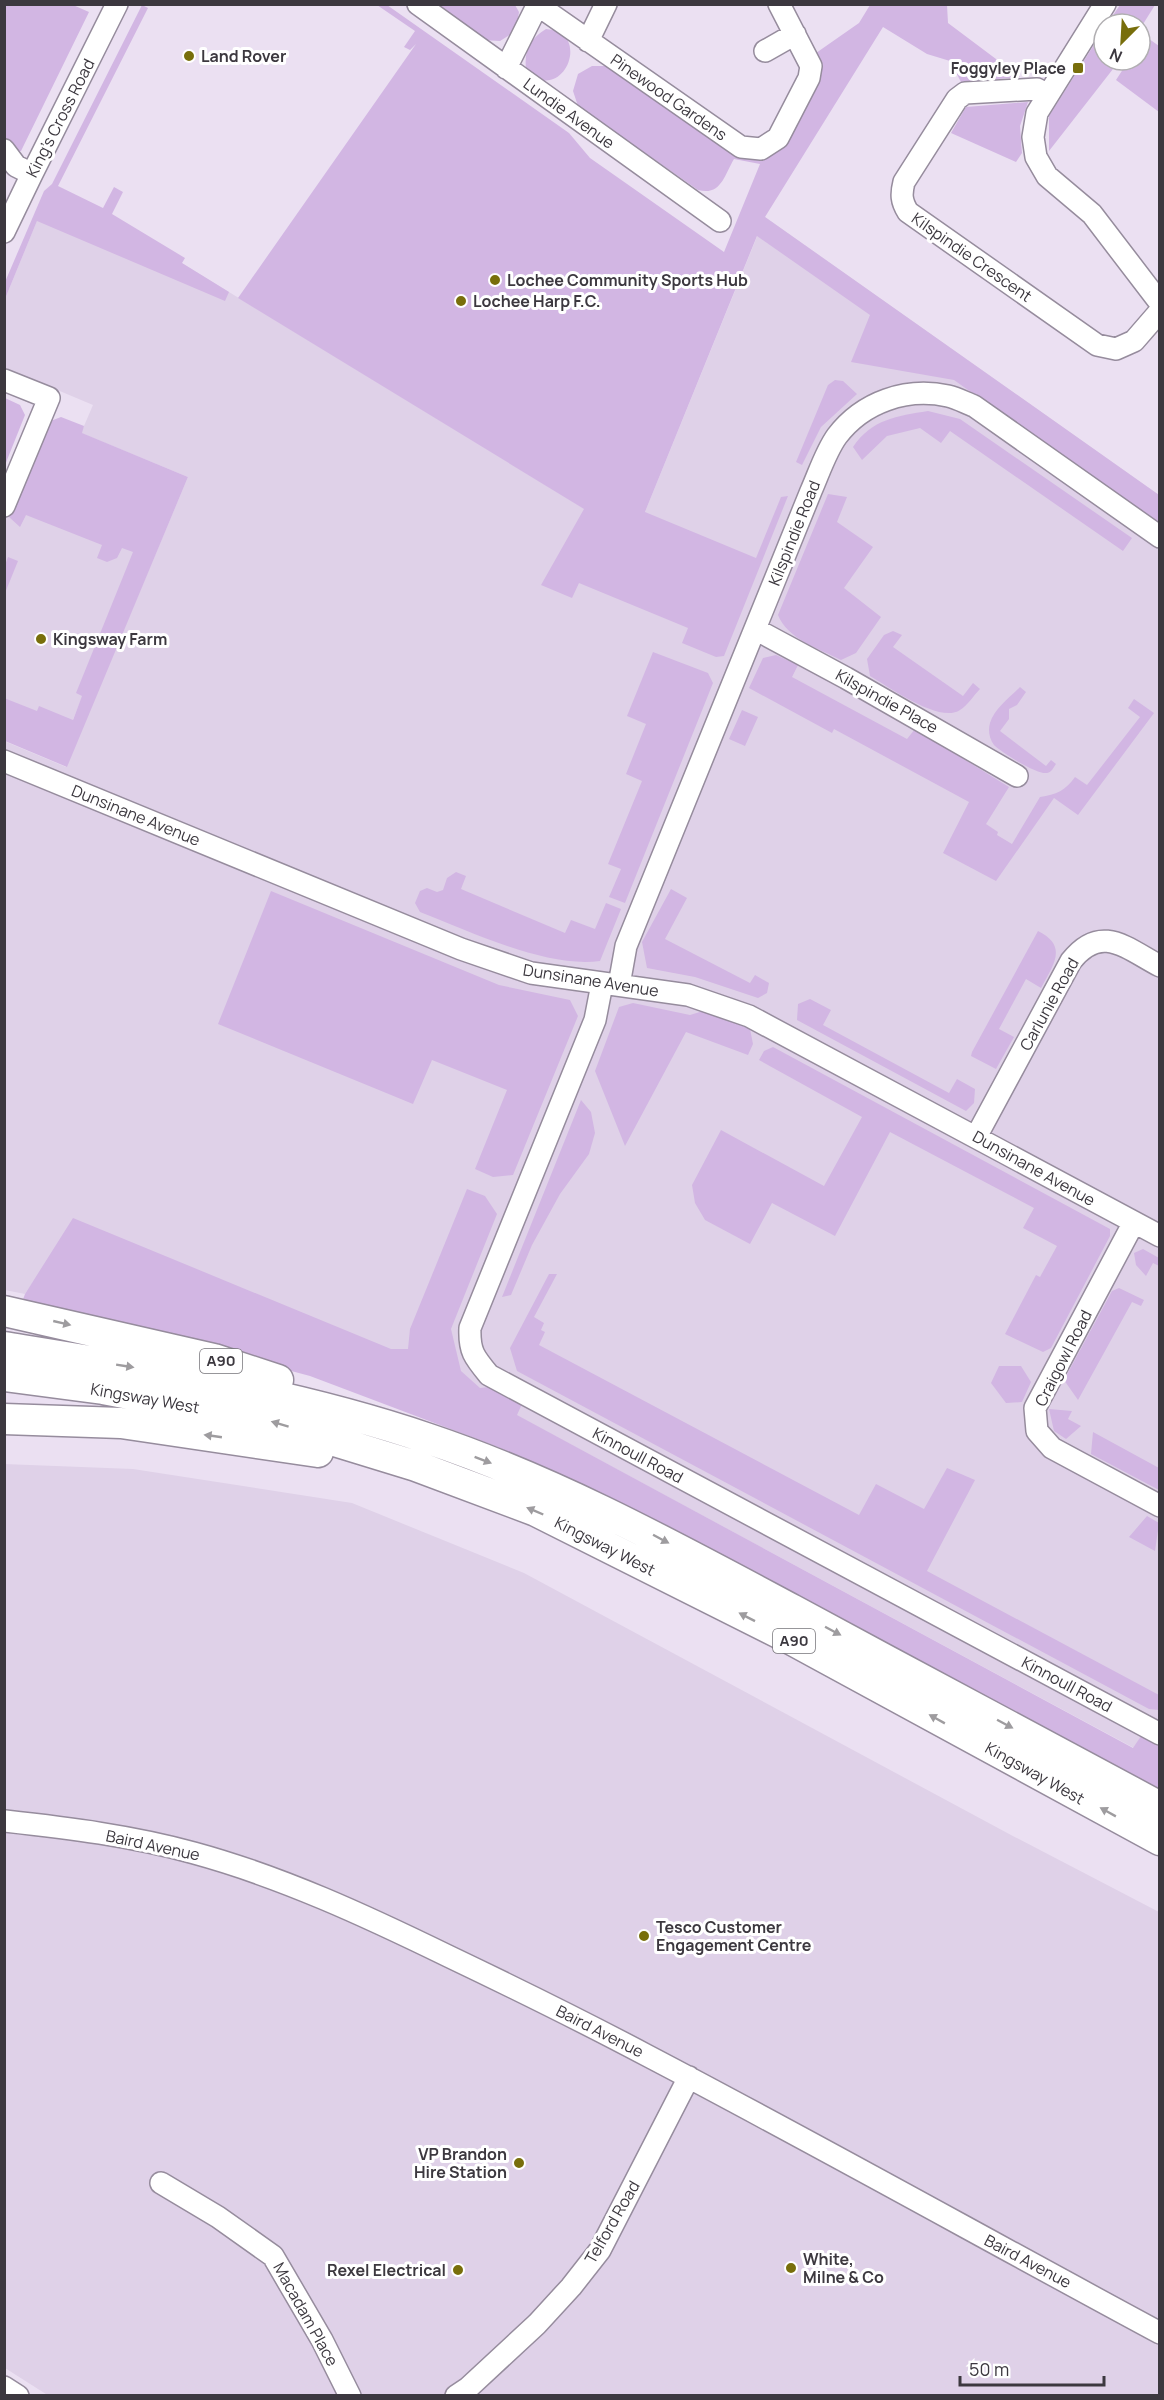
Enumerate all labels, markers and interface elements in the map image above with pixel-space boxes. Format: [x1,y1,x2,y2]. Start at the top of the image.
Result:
north arrow [1092,12,1152,72]
text: N [1106,43,1126,68]
place label: Land Rover [201,45,286,67]
street label: Pinewood Gardens [606,48,732,146]
marker: Land Rover [182,49,196,63]
street label: King's Cross Road [21,55,99,181]
place label: Foggyley Place [951,57,1066,79]
marker: Foggyley Place [1071,61,1085,75]
street label: Lundie Avenue [519,72,619,154]
street label: Kilspindie Crescent [907,207,1037,307]
place label: Lochee Community Sports Hub [507,269,748,291]
marker: Lochee Community Sports Hub [488,273,502,287]
place label: Lochee Harp F.C. [473,290,601,312]
marker: Lochee Harp F.C. [454,294,468,308]
street label: Kilspindie Road [763,477,825,589]
place label: Kingsway Farm [53,628,167,650]
marker: Kingsway Farm [34,632,48,646]
street label: Kilspindie Place [832,664,942,738]
street label: Dunsinane Avenue [68,779,204,851]
street label: Carlunie Road [1014,954,1084,1054]
street label: Dunsinane Avenue [522,958,660,1002]
street label: Dunsinane Avenue [969,1125,1099,1211]
street label: Craigowl Road [1029,1306,1097,1410]
one-way arrow [52,1319,71,1328]
road number: A90 [200,1349,242,1373]
one-way arrow [115,1362,134,1371]
street label: Kingsway West [89,1378,201,1418]
one-way arrow [271,1419,289,1428]
street label: Kinnoull Road [589,1422,687,1488]
one-way arrow [203,1432,222,1441]
one-way arrow [474,1456,492,1465]
one-way arrow [525,1506,543,1516]
street label: Kingsway West [551,1511,659,1581]
one-way arrow [653,1534,670,1544]
one-way arrow [738,1612,755,1622]
one-way arrow [825,1626,842,1636]
road number: A90 [773,1629,815,1653]
street label: Kinnoull Road [1018,1651,1116,1717]
one-way arrow [928,1714,945,1724]
one-way arrow [997,1719,1014,1729]
street label: Kingsway West [981,1737,1089,1809]
one-way arrow [1099,1807,1116,1817]
street label: Baird Avenue [104,1824,202,1866]
place label: Tesco Customer Engagement Centre [656,1916,812,1956]
marker: Tesco Customer Engagement Centre [637,1929,651,1943]
street label: Baird Avenue [552,2000,648,2062]
place label: VP Brandon Hire Station [414,2143,507,2183]
marker: VP Brandon Hire Station [512,2156,526,2170]
street label: Telford Road [579,2177,645,2267]
street label: Baird Avenue [981,2229,1075,2293]
place label: White, Milne & Co [803,2248,884,2288]
street label: Macadam Place [268,2258,344,2370]
place label: Rexel Electrical [327,2259,446,2281]
marker: White, Milne & Co [784,2261,798,2275]
marker: Rexel Electrical [451,2263,465,2277]
scale bar [960,2349,1104,2387]
text: 50 m [969,2357,1009,2381]

